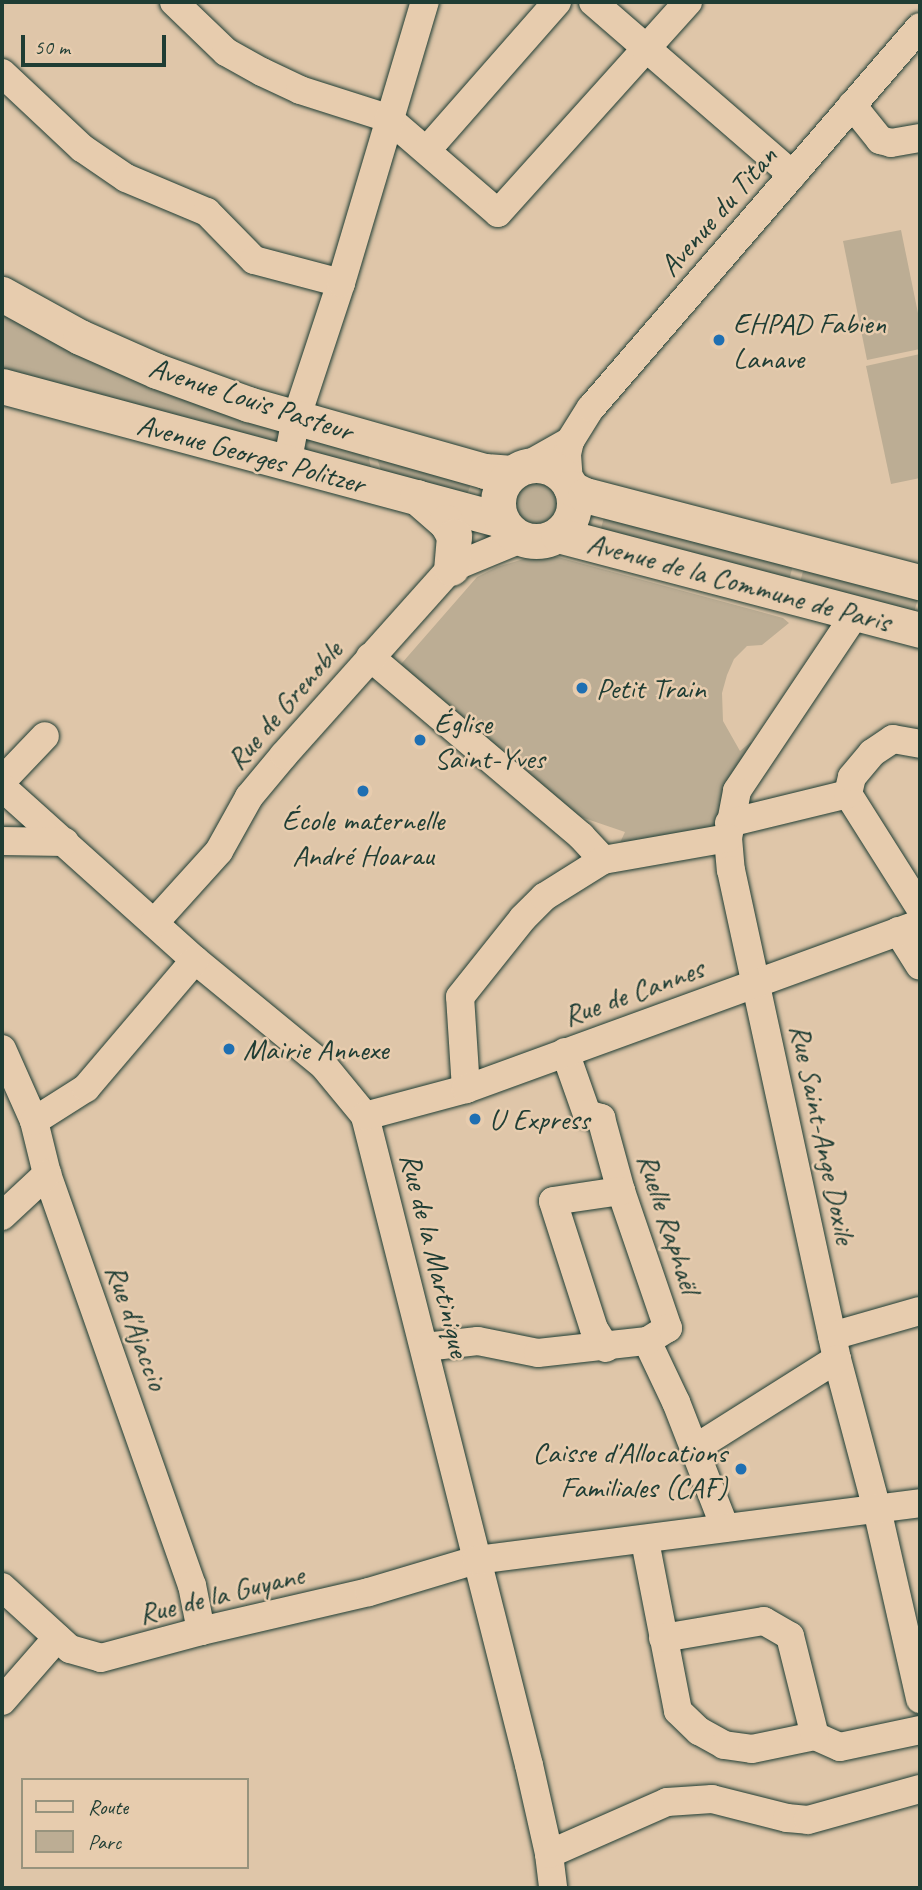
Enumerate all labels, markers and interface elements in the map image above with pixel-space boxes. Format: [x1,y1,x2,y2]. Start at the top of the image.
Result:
scale bar [24,21,170,65]
text: 50 m [34,34,70,60]
street label: Avenue du Titan [652,138,784,284]
place label: EHPAD Fabien Lanave [733,305,886,376]
marker: EHPAD Fabien Lanave [711,332,727,348]
street label: Avenue Louis Pasteur [145,349,357,449]
street label: Avenue Georges Politzer [133,406,369,502]
street label: Avenue de la Commune de Paris [583,524,895,640]
street label: Rue de Grenoble [218,633,350,777]
place label: Petit Train [596,670,706,706]
marker: Petit Train [574,680,590,696]
place label: Église Saint-Yves [434,705,545,776]
marker: Église Saint-Yves [412,732,428,748]
marker: École maternelle André Hoarau [355,783,371,799]
place label: École maternelle André Hoarau [281,802,445,872]
street label: Rue de Cannes [558,950,708,1034]
street label: Rue Saint-Ange Doxile [782,1021,864,1247]
place label: Mairie Annexe [243,1031,388,1067]
marker: Mairie Annexe [221,1041,237,1057]
place label: U Express [489,1101,590,1137]
marker: U Express [467,1111,483,1127]
street label: Rue de la Martinique [392,1149,478,1361]
street label: Ruelle Raphaël [630,1149,708,1297]
street label: Rue d'Ajaccio [98,1259,176,1395]
place label: Caisse d'Allocations Familiales (CAF) [532,1434,727,1504]
marker: Caisse d'Allocations Familiales (CAF) [733,1461,749,1477]
street label: Rue de la Guyane [135,1556,307,1632]
legend [21,1778,248,1869]
text: Route [88,1794,128,1820]
text: Parc [88,1829,121,1855]

